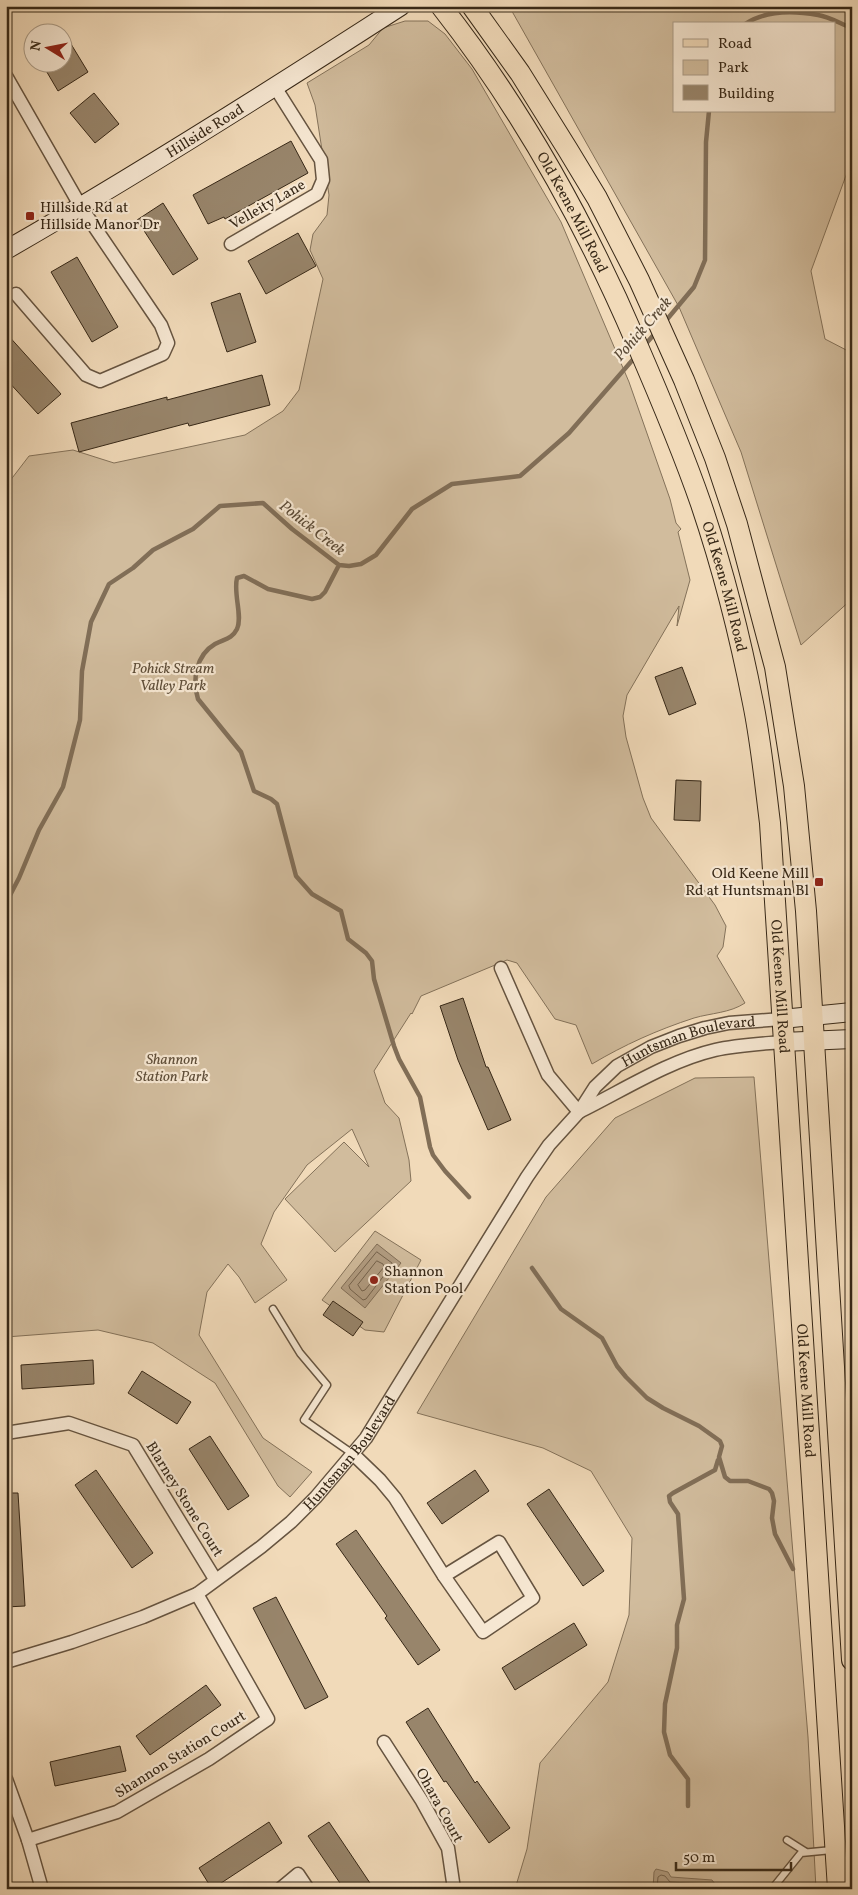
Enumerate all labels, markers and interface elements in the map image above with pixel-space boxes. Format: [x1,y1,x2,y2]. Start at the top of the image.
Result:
north arrow [22,22,72,72]
legend [673,22,836,112]
text: Road [718,34,752,55]
text: N [26,39,47,53]
text: Park [718,58,749,79]
text: Building [718,84,775,105]
street label: Hillside Road [163,100,249,164]
street label: Old Keene Mill Road [531,148,612,277]
street label: Velleity Lane [226,175,310,236]
place label: Hillside Rd at Hillside Manor Dr [40,198,159,236]
marker: Hillside Rd at Hillside Manor Dr [24,210,36,222]
water label: Pohick Creek [609,292,678,366]
water label: Pohick Creek [274,496,350,562]
street label: Old Keene Mill Road [695,519,751,654]
park label: Pohick Stream Valley Park [132,659,215,697]
place label: Old Keene Mill Rd at Huntsman Bl [685,864,809,902]
marker: Old Keene Mill Rd at Huntsman Bl [813,876,825,888]
street label: Old Keene Mill Road [764,919,794,1054]
street label: Huntsman Boulevard [618,1012,756,1073]
park label: Shannon Station Park [136,1050,208,1088]
place label: Shannon Station Pool [384,1262,463,1300]
marker: Shannon Station Pool [368,1274,380,1286]
street label: Old Keene Mill Road [790,1323,819,1458]
street label: Huntsman Boulevard [299,1392,402,1516]
street label: Blarney Stone Court [140,1438,228,1562]
street label: Shannon Station Court [111,1706,250,1804]
street label: Ohara Court [410,1765,468,1847]
scale bar [676,1840,790,1872]
text: 50 m [683,1848,715,1869]

